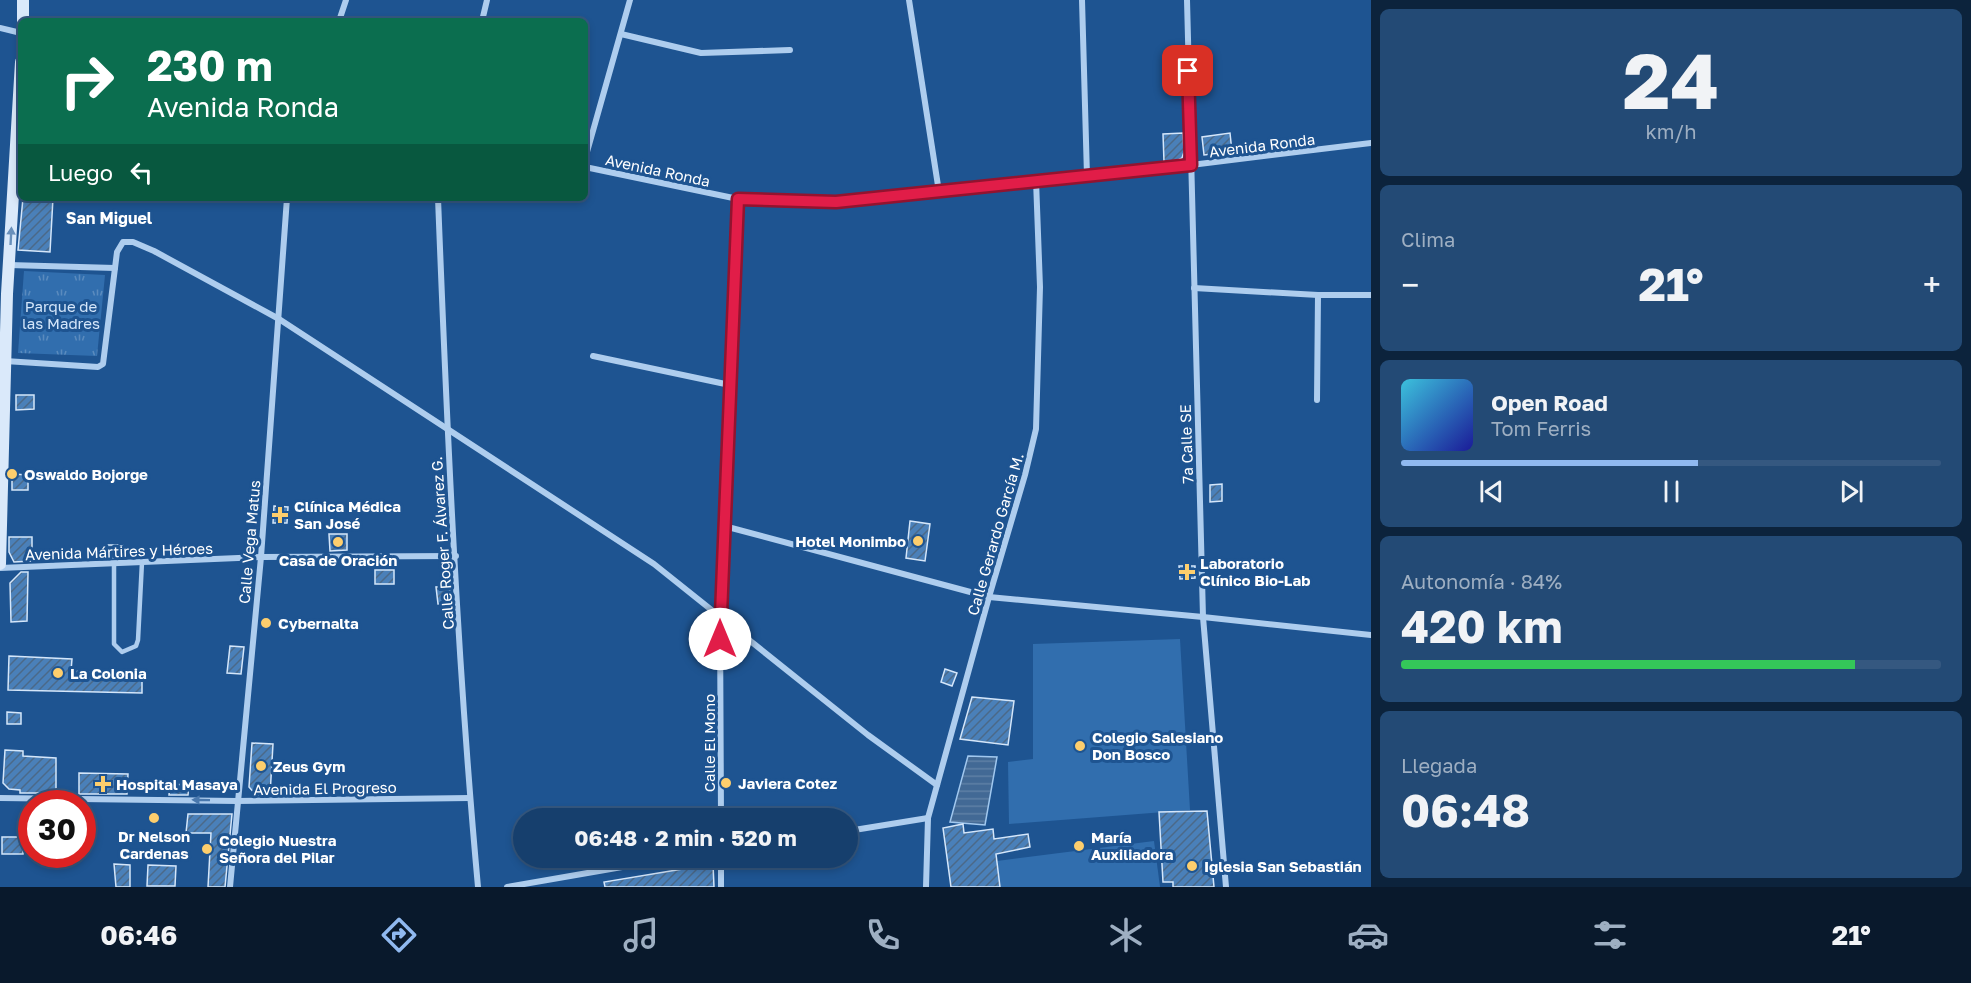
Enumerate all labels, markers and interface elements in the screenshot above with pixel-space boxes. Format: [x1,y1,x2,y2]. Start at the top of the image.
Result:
text: 24 [1623,33,1719,126]
text: 230 m [147,40,273,90]
icon: right [48,42,126,120]
pin [1162,45,1213,96]
icon: arrive [1171,54,1204,87]
text: Avenida Ronda [147,91,339,123]
text: km/h [1646,119,1696,143]
street label: Avenida Ronda [1208,130,1316,160]
street label: Avenida Ronda [604,150,712,190]
icon: left [125,156,158,189]
text: Luego [48,159,113,186]
district label: San Miguel [66,208,153,228]
one-way arrow [7,227,16,246]
text: Clima [1401,227,1455,251]
text: 21° [1638,257,1704,311]
text: − [1401,265,1419,304]
text: + [1923,265,1941,304]
park label: Parque de las Madres [22,297,100,332]
text: Open Road [1491,389,1608,416]
street label: 7a Calle SE [1176,404,1196,484]
text: Tom Ferris [1491,416,1591,440]
street label: Calle Gerardo García M. [963,451,1027,617]
street label: Calle Roger F. Álvarez G. [427,456,457,630]
place label: Oswaldo Bojorge [24,465,148,483]
marker: Oswaldo Bojorge [5,467,19,481]
icon: previous [1475,475,1508,508]
icon: pause [1655,475,1688,508]
icon: next [1835,475,1868,508]
street label: Calle Vega Matus [235,479,263,605]
place label: Clínica Médica San José [294,497,401,532]
marker: Clínica Médica San José [271,506,289,524]
place label: Hotel Monimbo [795,532,906,550]
marker: Hotel Monimbo [911,534,925,548]
marker: Casa de Oración [331,535,345,549]
street label: Avenida Mártires y Héroes [25,539,213,563]
place label: Casa de Oración [279,551,397,569]
place label: Laboratorio Clínico Bio-Lab [1200,554,1310,589]
marker: Laboratorio Clínico Bio-Lab [1178,563,1196,581]
text: Autonomía · 84% [1401,569,1562,593]
text: 420 km [1401,599,1563,653]
position arrow [688,607,752,671]
place label: Cybernalta [278,614,359,632]
marker: Cybernalta [259,616,273,630]
place label: La Colonia [70,664,147,682]
marker: La Colonia [51,666,65,680]
street label: Calle El Mono [700,694,718,792]
place label: Colegio Salesiano Don Bosco [1092,728,1223,763]
marker: Colegio Salesiano Don Bosco [1073,739,1087,753]
text: Llegada [1401,753,1477,777]
place label: Zeus Gym [273,757,345,775]
marker: Zeus Gym [254,759,268,773]
place label: Javiera Cotez [738,774,837,792]
marker: Hospital Masaya [94,775,112,793]
place label: Hospital Masaya [116,775,238,793]
marker: Javiera Cotez [719,776,733,790]
street label: Avenida El Progreso [253,778,397,798]
text: 06:48 [1401,783,1530,837]
speed limit sign: 30 [18,790,96,868]
one-way arrow [192,795,211,805]
marker: Dr Nelson Cardenas [147,811,161,825]
text: 06:48 · 2 min · 520 m [574,824,797,851]
place label: Dr Nelson Cardenas [118,827,190,862]
place label: María Auxiliadora [1091,828,1174,863]
place label: Colegio Nuestra Señora del Pilar [219,831,337,866]
marker: María Auxiliadora [1072,839,1086,853]
marker: Colegio Nuestra Señora del Pilar [200,842,214,856]
place label: Iglesia San Sebastián [1204,857,1362,875]
marker: Iglesia San Sebastián [1185,859,1199,873]
icon: directions [378,914,420,956]
icon: music [620,914,662,956]
icon: phone [862,914,904,956]
icon: climate [1105,914,1147,956]
icon: car [1347,914,1389,956]
icon: filters [1589,914,1631,956]
text: 06:46 [100,919,178,951]
text: 21° [1832,919,1871,951]

